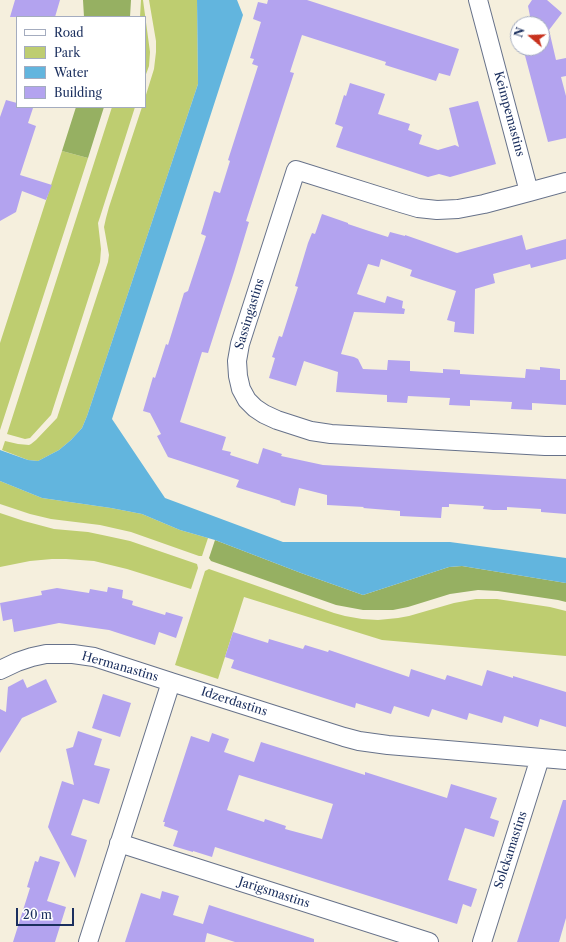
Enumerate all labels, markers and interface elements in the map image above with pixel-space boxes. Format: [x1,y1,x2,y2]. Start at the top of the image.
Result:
legend [16,16,146,108]
north arrow [510,16,550,56]
text: Road [54,25,84,40]
text: N [511,26,528,39]
text: Park [54,45,80,60]
text: Water [54,65,88,80]
street label: Keimpemastins [491,70,527,158]
text: Building [54,85,102,100]
street label: Sassingastins [232,277,268,351]
street label: Hermanastins [80,649,160,685]
street label: Idzerdastins [199,685,269,719]
street label: Solckamastins [492,809,530,891]
street label: Jarigsmastins [237,875,311,911]
scale bar [18,900,76,926]
text: 20 m [23,907,52,922]

